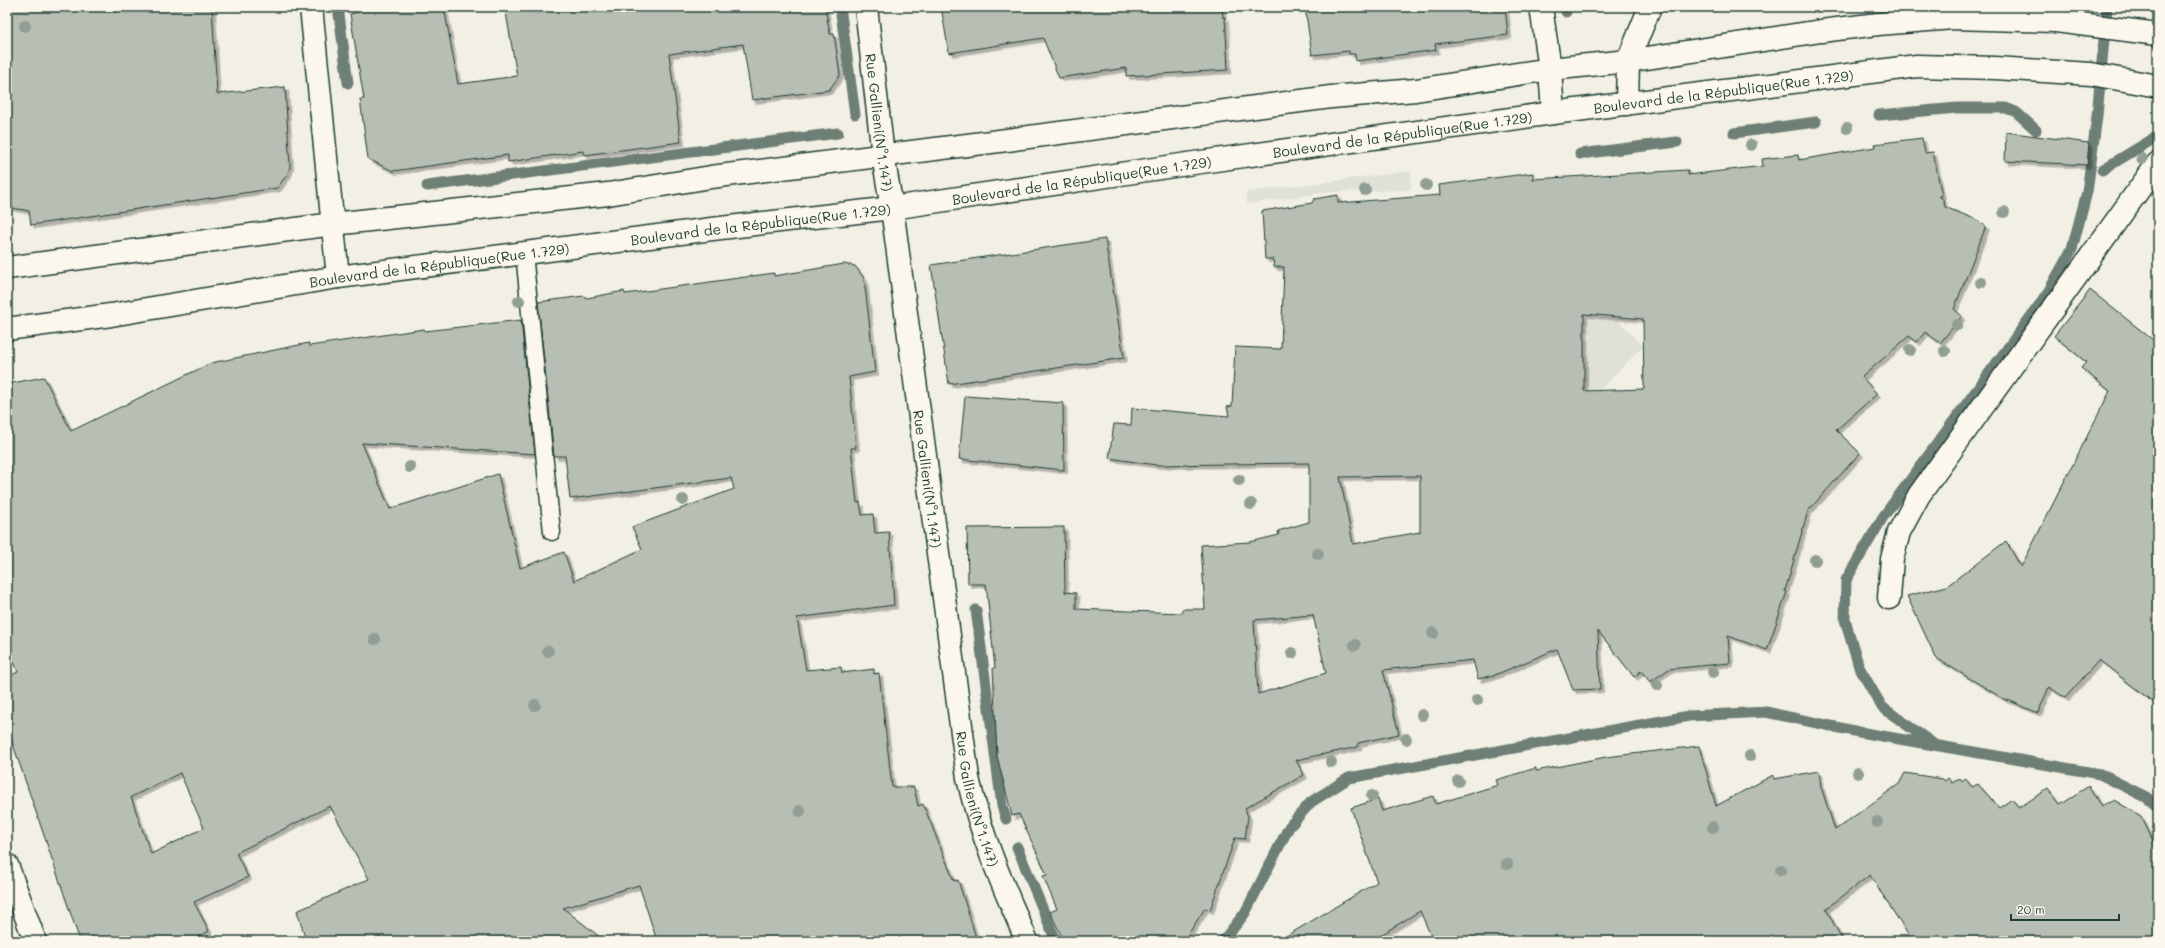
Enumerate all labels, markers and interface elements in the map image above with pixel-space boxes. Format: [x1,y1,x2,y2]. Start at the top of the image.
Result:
street label: Rue Gallieni(N°1.147) [862,52,898,193]
street label: Boulevard de la République(Rue 1.729) [1592,65,1855,117]
street label: Boulevard de la République(Rue 1.729) [1271,106,1534,161]
street label: Boulevard de la République(Rue 1.729) [951,151,1213,208]
street label: Boulevard de la République(Rue 1.729) [629,199,892,249]
street label: Boulevard de la République(Rue 1.729) [308,238,570,291]
street label: Rue Gallieni(N°1.147) [910,409,947,549]
street label: Rue Gallieni(N°1.147) [952,730,1004,869]
scale bar [2011,896,2119,922]
text: 20 m [2017,901,2045,917]

